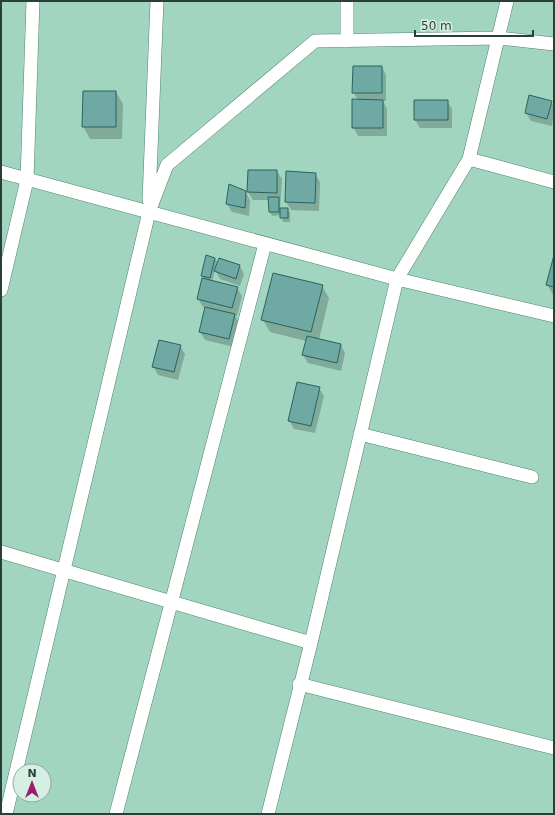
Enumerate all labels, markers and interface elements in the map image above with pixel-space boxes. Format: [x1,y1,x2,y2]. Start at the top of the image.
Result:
scale bar [415,12,533,38]
text: 50 m [421,19,452,33]
north arrow [12,763,52,803]
text: N [27,767,37,780]

